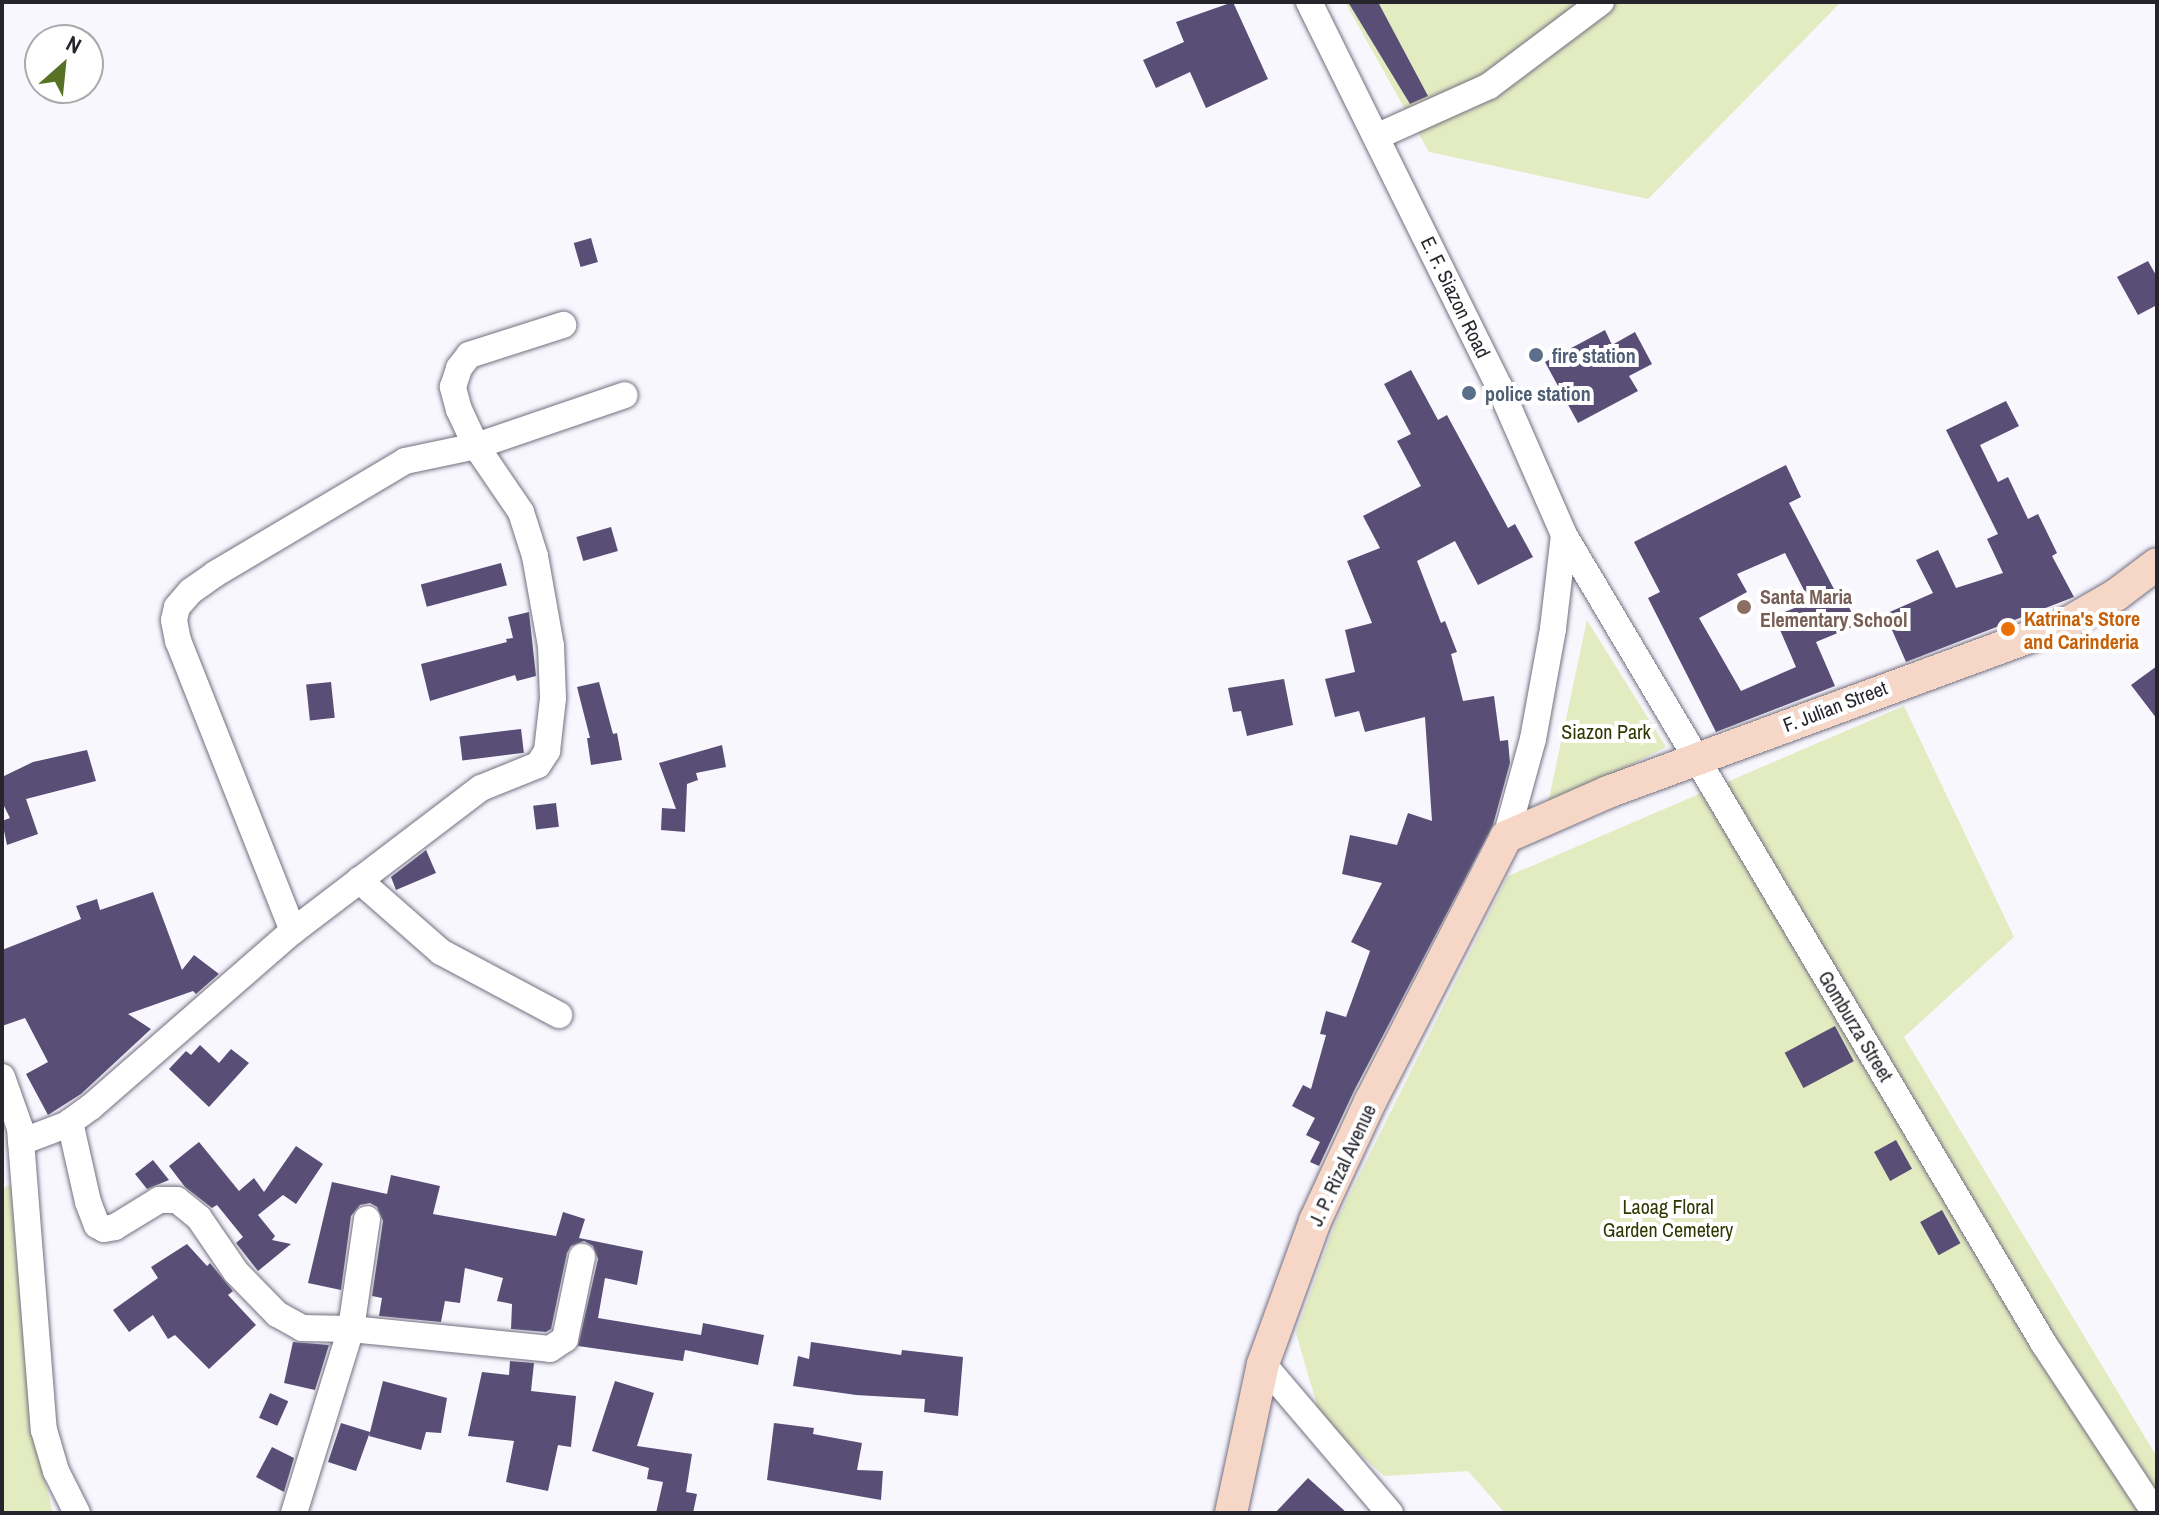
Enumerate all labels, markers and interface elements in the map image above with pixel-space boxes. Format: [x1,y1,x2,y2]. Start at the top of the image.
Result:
north arrow [24,24,104,104]
text: N [61,28,87,61]
street label: E. F. Siazon Road [1416,232,1496,362]
place label: fire station [1552,343,1636,367]
marker: fire station [1527,346,1545,364]
place label: police station [1485,381,1591,405]
marker: police station [1460,384,1478,402]
place label: Santa Maria Elementary School [1760,584,1908,631]
marker: Santa Maria Elementary School [1735,598,1753,616]
place label: Katrina's Store and Carinderia [2024,606,2140,653]
marker: Katrina's Store and Carinderia [1999,620,2017,638]
street label: F. Julian Street [1780,675,1890,737]
park label: Siazon Park [1561,719,1651,743]
street label: Gomburza Street [1814,966,1898,1086]
street label: J. P. Rizal Avenue [1303,1100,1381,1230]
park label: Laoag Floral Garden Cemetery [1603,1195,1733,1242]

